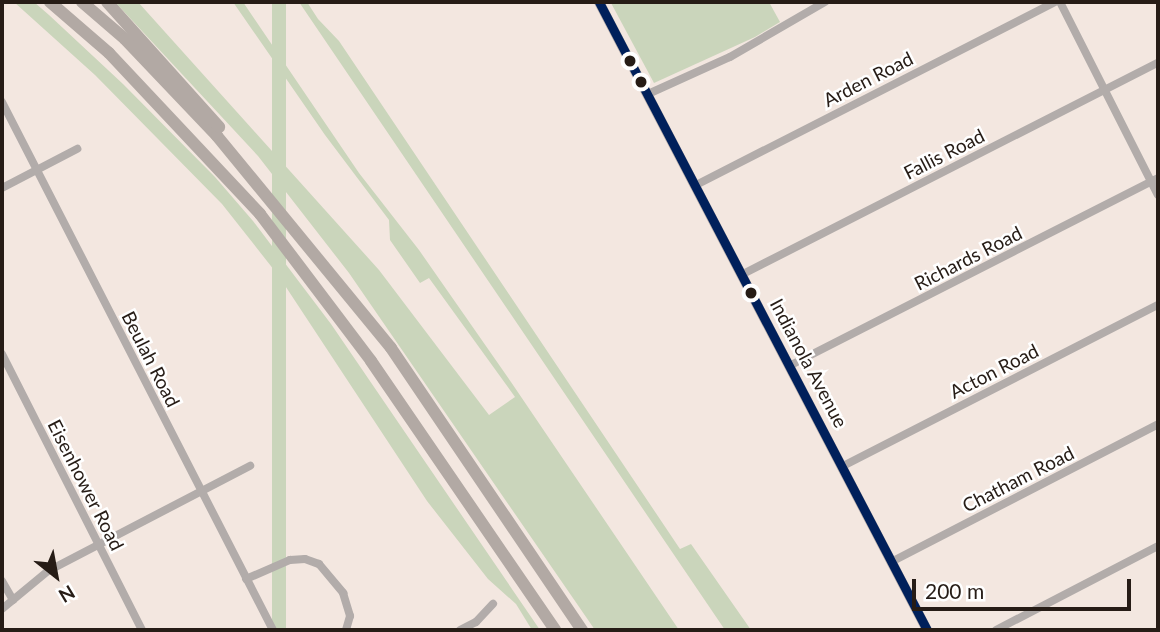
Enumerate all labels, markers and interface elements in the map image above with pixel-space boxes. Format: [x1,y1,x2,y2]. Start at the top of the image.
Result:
street label: Arden Road [819,47,917,111]
unlabelled marker [623,54,637,68]
unlabelled marker [634,75,648,89]
street label: Fallis Road [900,124,988,184]
street label: Richards Road [910,221,1026,295]
unlabelled marker [744,286,758,300]
street label: Indianola Avenue [765,294,853,432]
street label: Beulah Road [117,307,185,411]
street label: Acton Road [946,339,1042,403]
street label: Eisenhower Road [43,416,129,554]
street label: Chatham Road [958,441,1078,517]
north arrow [21,541,91,611]
scale bar [915,566,1134,610]
text: 200 m [925,578,984,603]
text: N [55,581,79,608]

